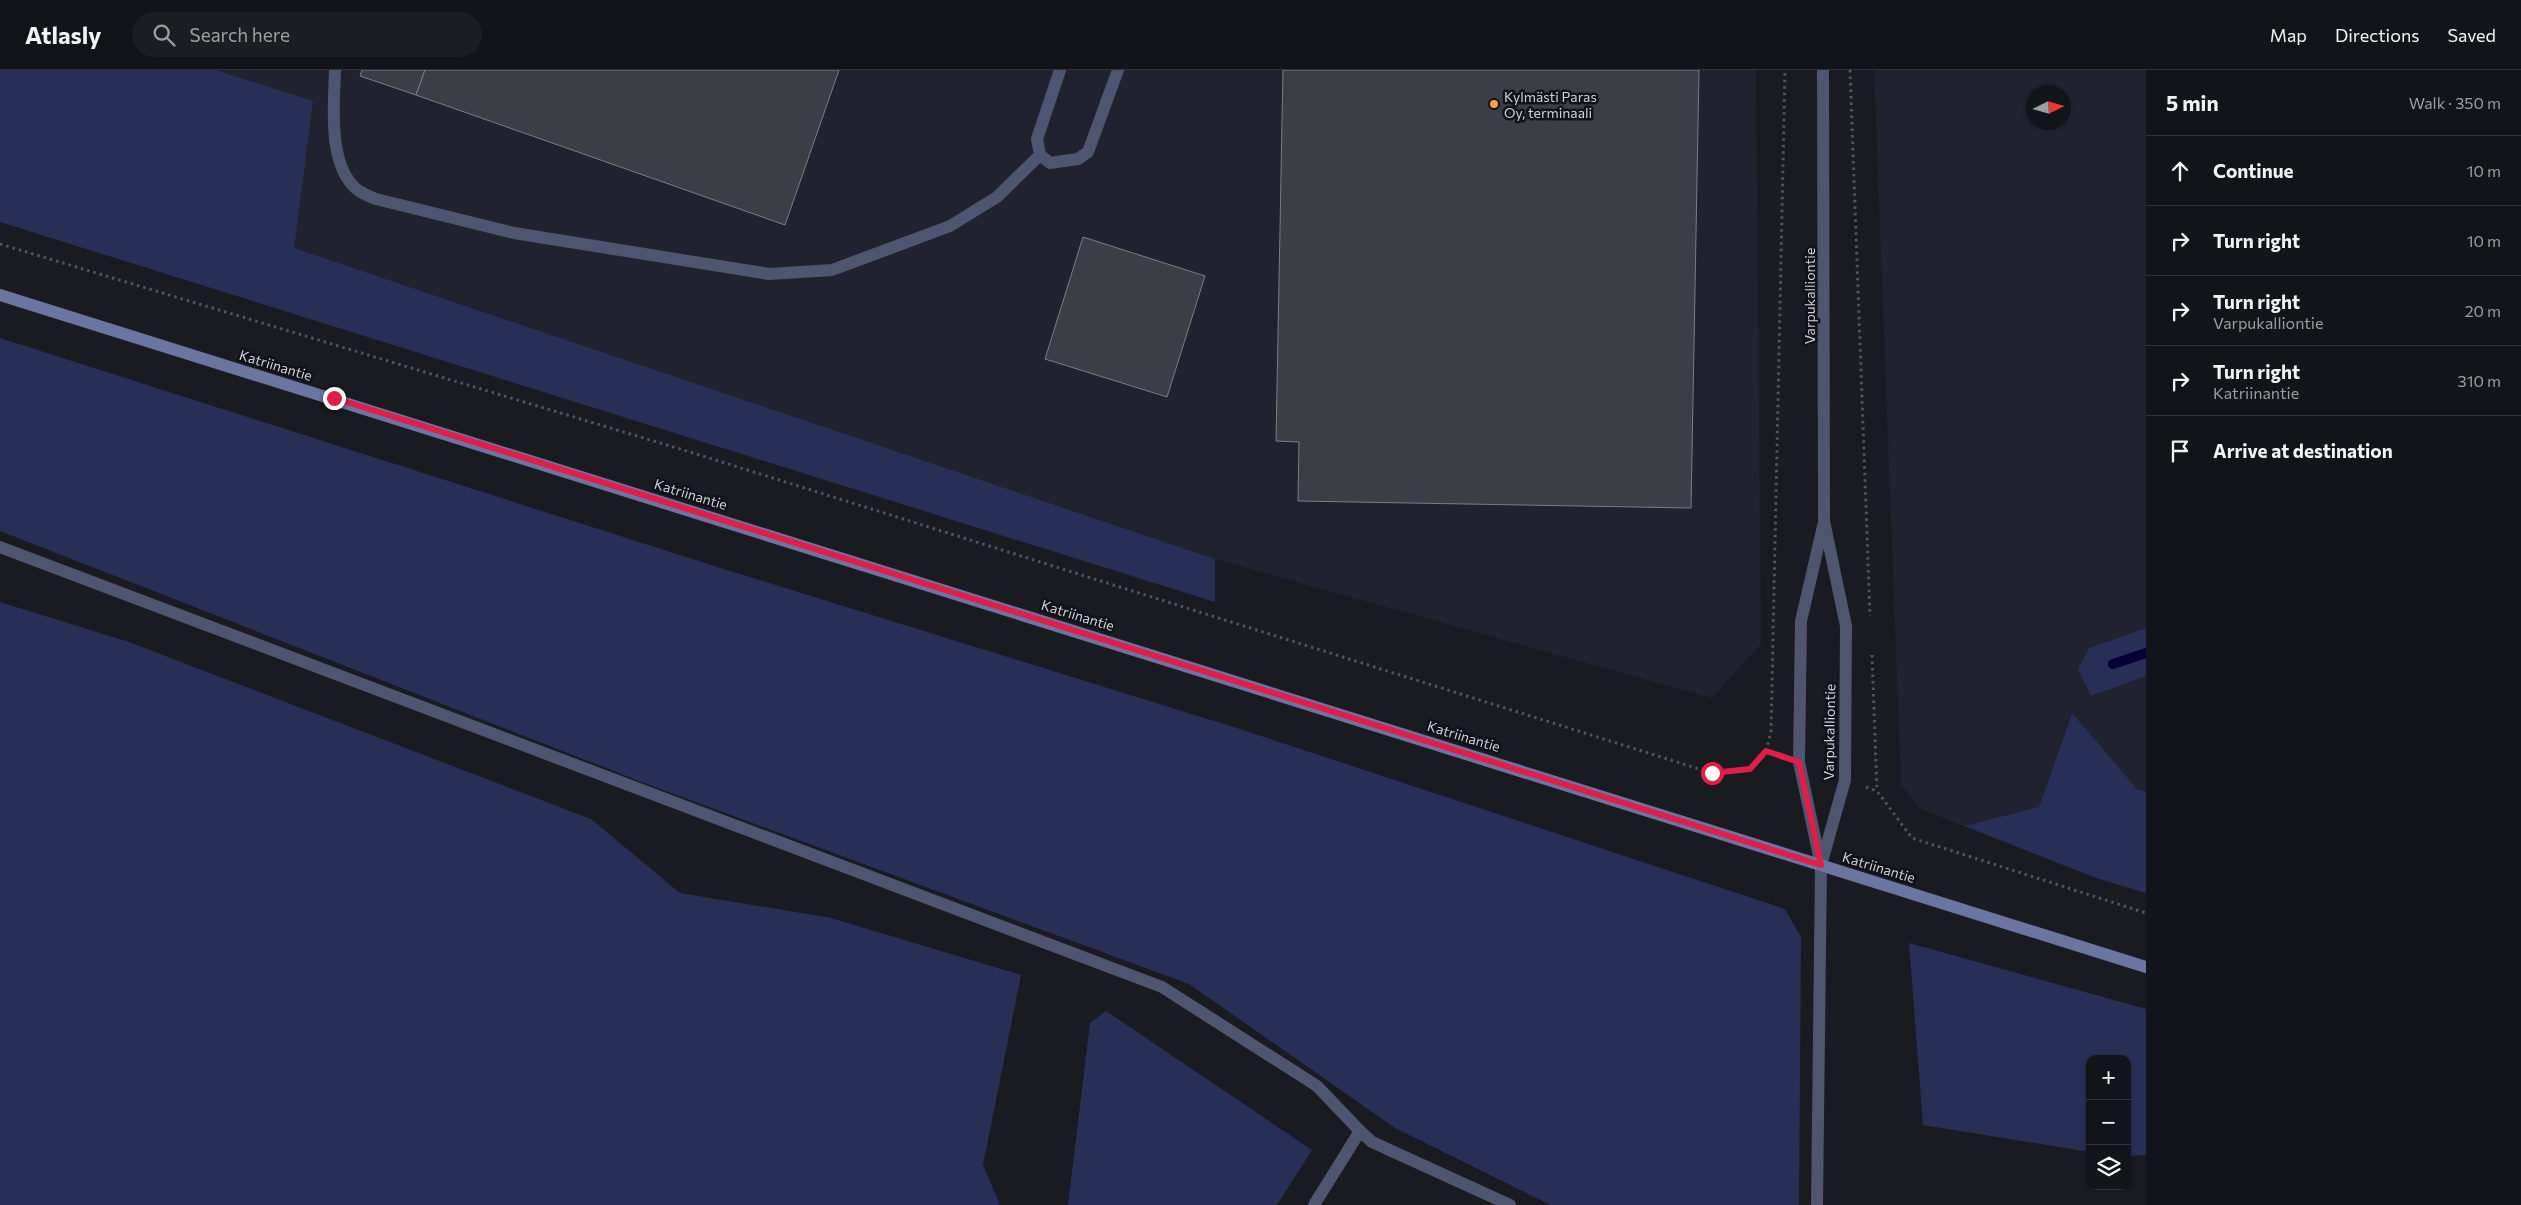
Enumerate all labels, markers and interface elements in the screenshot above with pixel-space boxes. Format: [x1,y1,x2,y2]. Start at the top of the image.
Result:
search box [132,12,482,57]
text: Atlasly [25,20,102,49]
icon: search [150,21,178,49]
text: Search here [190,23,290,46]
text: Map [2270,24,2307,46]
text: Directions [2335,24,2419,46]
text: Saved [2447,24,2496,46]
north arrow [2026,85,2071,130]
place label: Kylmästi Paras Oy, terminaali [1504,88,1597,121]
text: 5 min [2166,90,2219,115]
text: Walk · 350 m [2409,93,2501,112]
marker: Kylmästi Paras Oy, terminaali [1488,98,1500,110]
icon: ahead [2166,157,2194,185]
text: Continue [2213,159,2293,182]
text: 10 m [2467,161,2501,180]
icon: right [2166,227,2194,255]
text: Turn right [2213,229,2300,252]
text: 10 m [2467,231,2501,250]
street label: Varpukalliontie [1801,248,1818,344]
text: Turn right [2213,290,2300,313]
icon: right [2166,297,2194,325]
text: 20 m [2465,301,2501,320]
text: Varpukalliontie [2213,313,2323,332]
street label: Katriinantie [237,346,315,384]
text: Turn right [2213,360,2300,383]
icon: right [2166,367,2194,395]
text: 310 m [2458,371,2501,390]
text: Katriinantie [2213,383,2299,402]
route end [323,387,346,410]
icon: arrive [2166,437,2194,465]
text: Arrive at destination [2213,439,2393,462]
street label: Katriinantie [652,475,730,513]
street label: Katriinantie [1039,596,1117,634]
street label: Varpukalliontie [1820,684,1838,780]
street label: Katriinantie [1425,717,1503,755]
route start [1701,762,1724,785]
street label: Katriinantie [1840,848,1918,886]
map controls [2086,1055,2131,1190]
button: + [2086,1055,2131,1100]
button: − [2086,1100,2131,1145]
button: layers [2086,1145,2131,1190]

